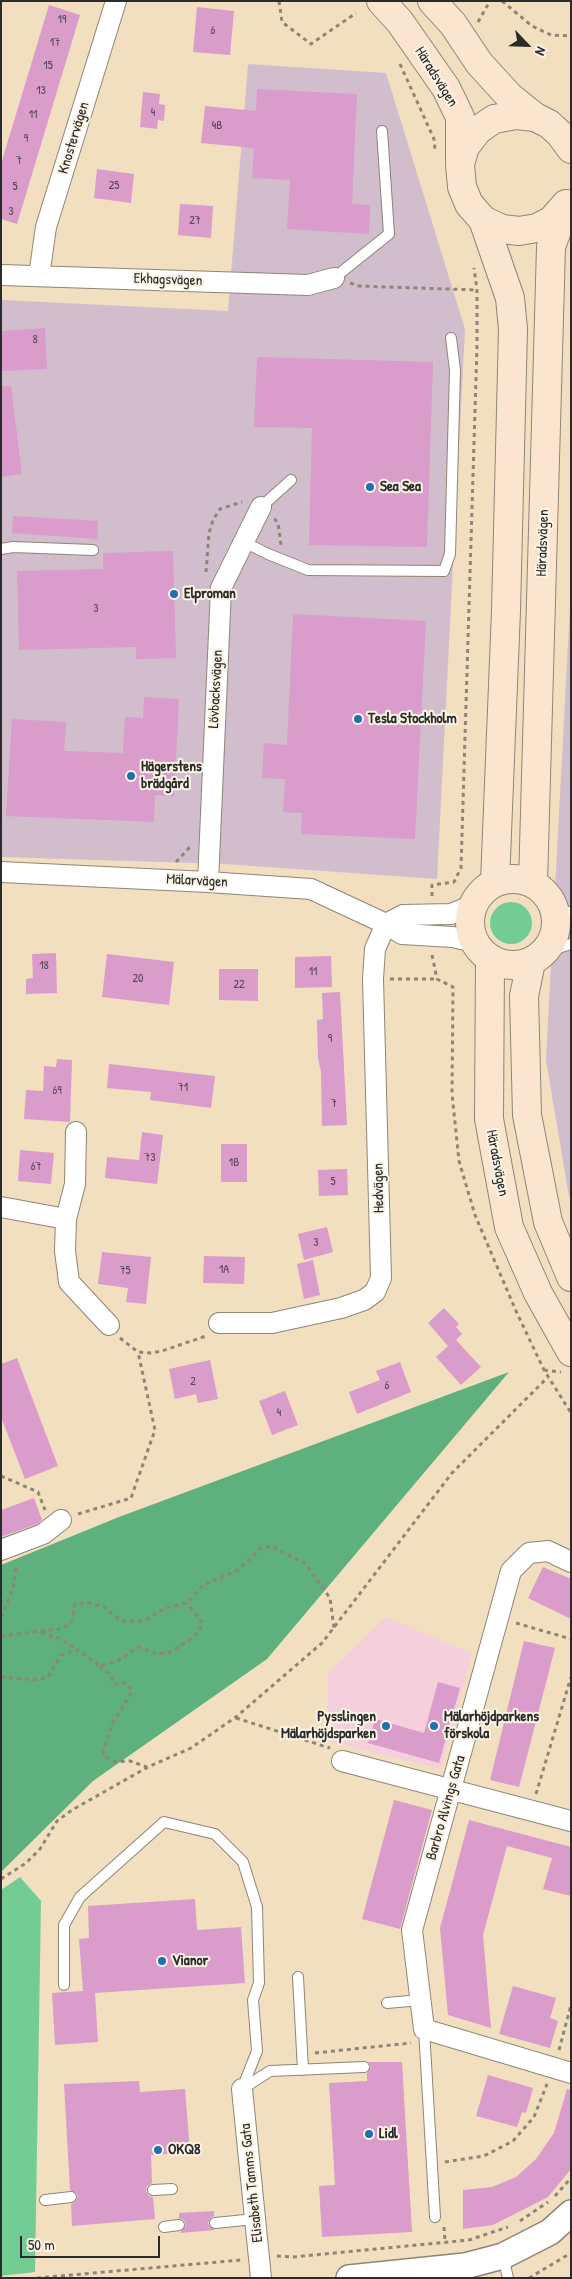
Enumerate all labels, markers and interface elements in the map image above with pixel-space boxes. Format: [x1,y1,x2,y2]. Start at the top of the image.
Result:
house number: 19 [58,13,66,27]
north arrow [502,20,552,70]
house number: 6 [211,24,215,38]
house number: 17 [50,36,60,50]
street label: Häradsvägen [410,44,462,110]
text: N [531,44,551,59]
house number: 15 [43,59,53,73]
house number: 13 [36,84,46,98]
street label: Knostervägen [54,100,94,176]
house number: 4 [151,106,155,120]
house number: 11 [29,108,37,122]
house number: 4B [212,119,222,133]
house number: 9 [24,132,28,146]
house number: 7 [16,154,22,168]
house number: 25 [109,179,119,193]
house number: 5 [12,180,18,194]
house number: 3 [8,205,14,219]
house number: 27 [189,214,201,228]
street label: Ekhagsvägen [133,270,203,290]
house number: 8 [32,333,38,347]
place label: Sea Sea [380,478,421,496]
marker: Sea Sea [364,481,376,493]
street label: Häradsvägen [533,509,553,577]
place label: Elproman [184,585,236,603]
marker: Elproman [168,588,180,600]
house number: 3 [93,602,99,616]
street label: Lövbacksvägen [205,649,227,729]
place label: Tesla Stockholm [368,710,457,728]
marker: Tesla Stockholm [352,713,364,725]
place label: Hägerstens brädgård [141,758,202,793]
marker: Hägerstens brädgård [125,770,137,782]
street label: Mälarvägen [166,870,228,892]
house number: 18 [39,959,49,973]
house number: 11 [309,965,317,979]
house number: 20 [133,972,143,986]
house number: 22 [233,978,245,992]
house number: 9 [328,1032,332,1046]
house number: 71 [178,1081,188,1095]
house number: 69 [52,1084,62,1098]
house number: 7 [331,1097,337,1111]
street label: Häradsvägen [482,1128,512,1198]
house number: 73 [144,1151,156,1165]
house number: 1B [229,1156,239,1170]
house number: 67 [31,1160,41,1174]
street label: Hedvägen [370,1163,388,1213]
house number: 5 [330,1175,336,1189]
house number: 3 [313,1236,319,1250]
house number: 1A [219,1263,229,1277]
house number: 75 [119,1264,131,1278]
house number: 2 [190,1375,196,1389]
house number: 6 [385,1379,389,1393]
house number: 4 [277,1406,281,1420]
place label: Pysslingen Mälarhöjdsparken [281,1708,376,1743]
place label: Mälarhöjdparkens förskola [444,1708,539,1743]
marker: Pysslingen Mälarhöjdsparken [380,1720,392,1732]
marker: Mälarhöjdparkens förskola [428,1720,440,1732]
street label: Barbro Alvings Gata [422,1754,470,1862]
place label: Vianor [172,1952,208,1970]
marker: Vianor [156,1955,168,1967]
street label: Elisabeth Tamms Gata [237,2123,267,2243]
place label: Lidl [379,2125,398,2143]
marker: Lidl [363,2128,375,2140]
place label: OKQ8 [168,2141,201,2159]
marker: OKQ8 [152,2144,164,2156]
scale bar [22,2226,162,2258]
text: 50 m [28,2234,55,2255]

